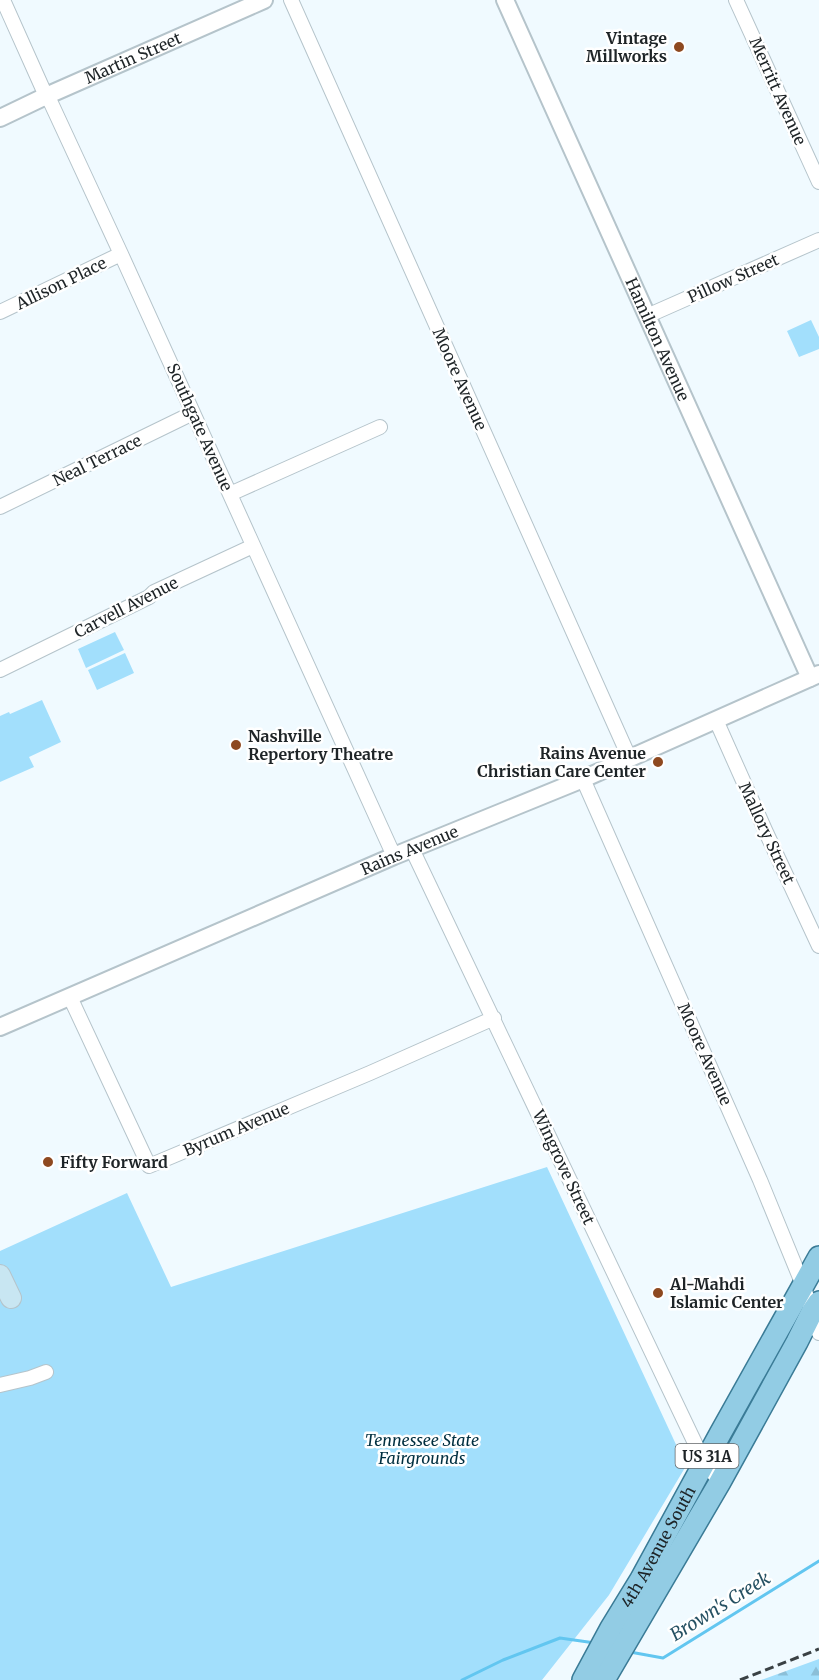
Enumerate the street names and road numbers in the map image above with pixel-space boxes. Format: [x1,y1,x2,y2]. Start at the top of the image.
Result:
street label: Martin Street [82,27,185,88]
street label: Merritt Avenue [745,34,811,148]
street label: Pillow Street [684,249,782,307]
street label: Allison Place [12,252,110,314]
street label: Hamilton Avenue [621,275,694,404]
street label: Moore Avenue [429,325,491,433]
street label: Southgate Avenue [163,360,237,494]
street label: Neal Terrace [49,430,145,490]
street label: Carvell Avenue [71,572,181,642]
street label: Mallory Street [735,779,800,888]
street label: Rains Avenue [358,821,461,879]
street label: Moore Avenue [674,1000,736,1108]
street label: Byrum Avenue [180,1098,292,1160]
street label: Wingrove Street [528,1106,600,1228]
road number: US 31A [676,1444,738,1468]
street label: 4th Avenue South [616,1482,700,1611]

